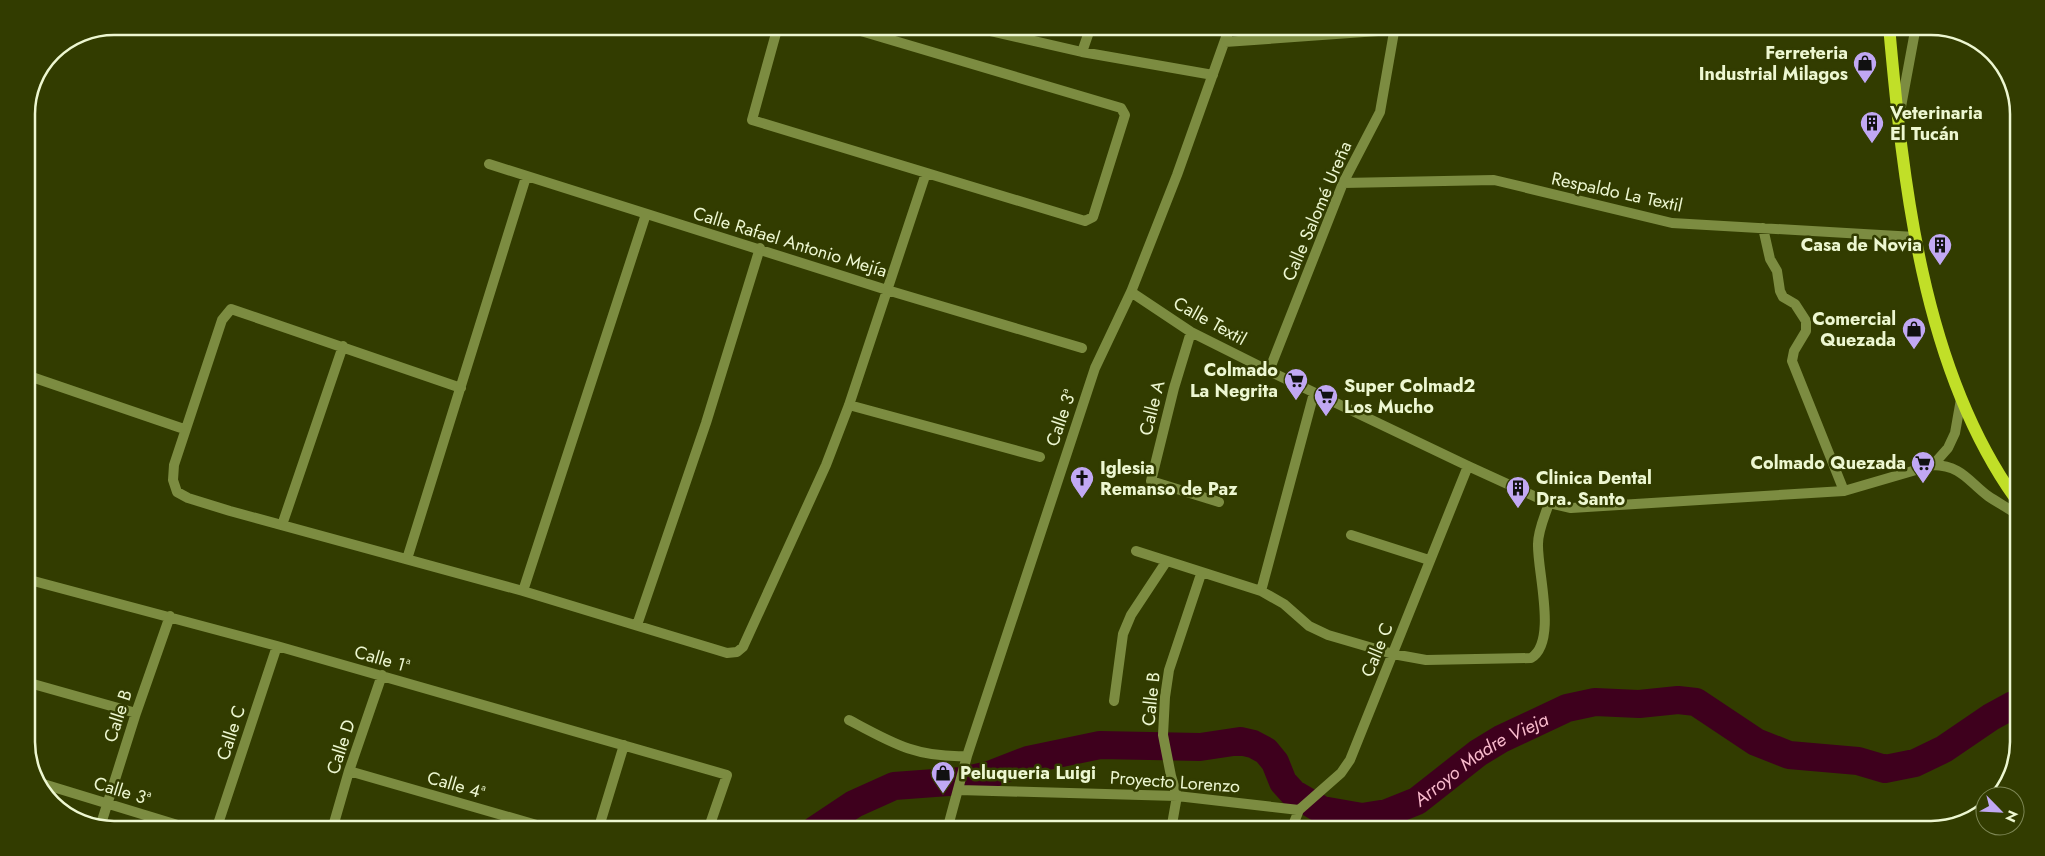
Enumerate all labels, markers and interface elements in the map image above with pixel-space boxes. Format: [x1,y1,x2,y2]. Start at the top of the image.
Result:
place label: Ferreteria Industrial Milagos [1699,40,1848,87]
shop icon: Ferreteria Industrial Milagos [1852,50,1878,84]
place label: Veterinaria El Tucán [1889,100,1983,147]
building icon: Veterinaria El Tucán [1859,110,1885,144]
street label: Calle Salomé Ureña [1276,137,1358,285]
street label: Respaldo La Textil [1549,165,1685,219]
street label: Calle Rafael Antonio Mejía [690,200,890,284]
place label: Casa de Novia [1801,232,1922,258]
building icon: Casa de Novia [1927,232,1953,266]
street label: Calle Textil [1169,290,1251,352]
place label: Comercial Quezada [1812,306,1896,353]
shop icon: Comercial Quezada [1901,316,1927,350]
place label: Colmado La Negrita [1190,357,1278,404]
supermarket icon: Colmado La Negrita [1283,367,1309,401]
place label: Super Colmad2 Los Mucho [1344,373,1475,420]
street label: Calle A [1133,378,1171,438]
supermarket icon: Super Colmad2 Los Mucho [1313,383,1339,417]
street label: Calle 3ª [1039,386,1083,450]
place label: Colmado Quezada [1750,450,1906,476]
supermarket icon: Colmado Quezada [1910,450,1936,484]
place label: Iglesia Remanso de Paz [1100,455,1238,502]
church icon: Iglesia Remanso de Paz [1069,465,1095,499]
place label: Clinica Dental Dra. Santo [1536,465,1652,512]
building icon: Clinica Dental Dra. Santo [1505,475,1531,509]
street label: Calle C [1354,619,1400,681]
street label: Calle 1ª [351,639,413,679]
street label: Calle B [1135,671,1167,727]
street label: Calle B [97,686,139,746]
street label: Calle C [210,702,252,764]
water label: Arroyo Madre Vieja [1407,705,1553,813]
street label: Calle D [320,716,362,778]
shop icon: Peluqueria Luigi [930,760,956,794]
place label: Peluqueria Luigi [960,760,1096,786]
street label: Calle 4ª [424,764,488,806]
street label: Proyecto Lorenzo [1109,764,1241,800]
street label: Calle 3ª [90,770,154,812]
north arrow [1975,786,2025,836]
text: N [2000,807,2023,825]

